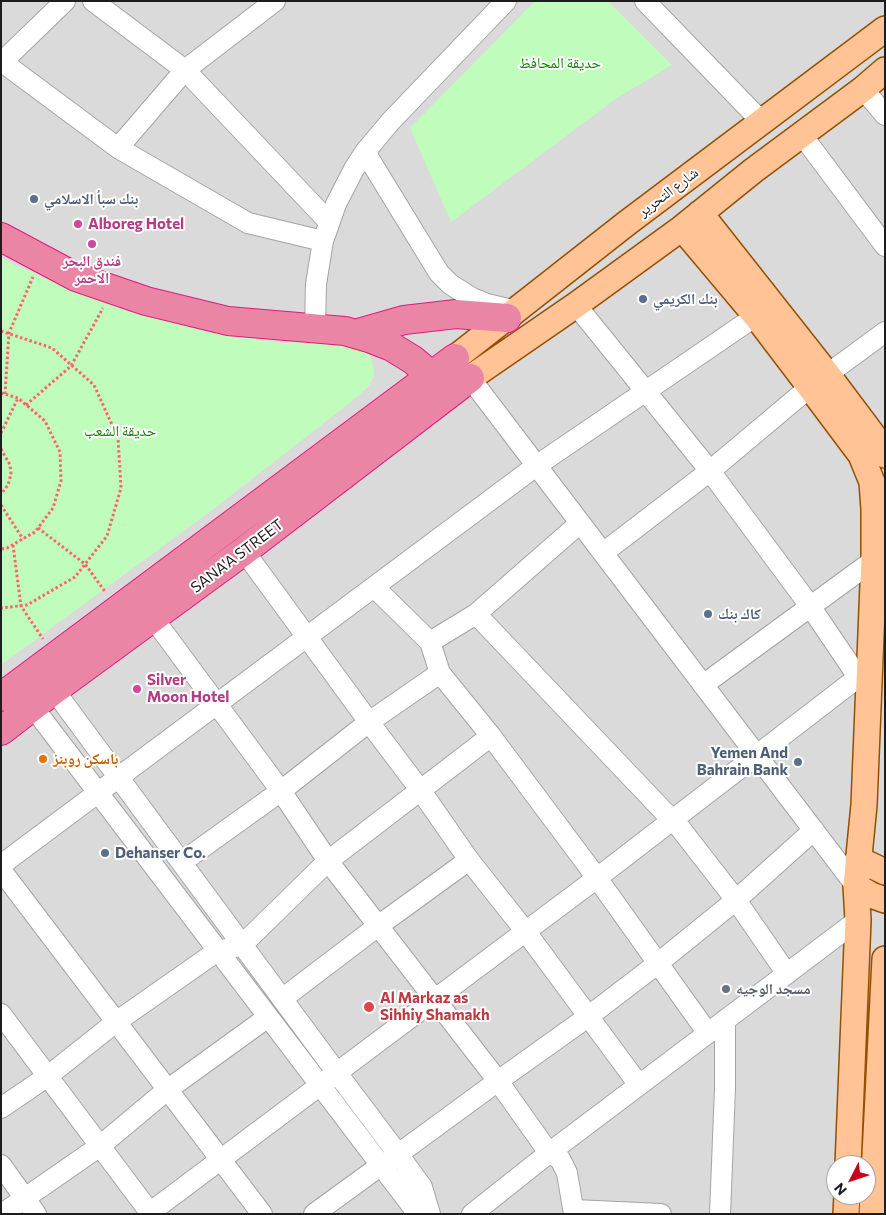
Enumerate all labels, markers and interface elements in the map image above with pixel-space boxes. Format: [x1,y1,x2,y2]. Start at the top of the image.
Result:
park label: حديقة المحافظ [519,54,601,72]
street label: شارع التحرير [634,164,702,220]
place label: بنك سبأ الاسلامي [44,190,138,208]
marker: بنك سبأ الاسلامي [28,193,40,205]
place label: Alboreg Hotel [88,215,184,233]
marker: Alboreg Hotel [72,218,84,230]
marker: فندق البحر الاحمر [86,238,98,250]
place label: فندق البحر الاحمر [63,252,121,287]
place label: بنك الكريمي [653,290,718,308]
marker: بنك الكريمي [637,293,649,305]
park label: حديقة الشعب [84,422,156,440]
street label: SANA'A STREET [187,515,287,597]
place label: كاك بنك [718,605,761,623]
marker: كاك بنك [702,608,714,620]
place label: Silver Moon Hotel [147,671,229,706]
marker: Silver Moon Hotel [131,683,143,695]
place label: Yemen And Bahrain Bank [697,744,788,779]
place label: باسكن روبنز [53,750,118,768]
marker: باسكن روبنز [37,753,49,765]
marker: Yemen And Bahrain Bank [792,756,804,768]
place label: Dehanser Co. [115,844,206,862]
marker: Dehanser Co. [99,847,111,859]
place label: مسجد الوجيه [736,980,811,998]
marker: مسجد الوجيه [720,983,732,995]
place label: Al Markaz as Sihhiy Shamakh [380,989,490,1024]
marker: Al Markaz as Sihhiy Shamakh [362,1000,376,1014]
north arrow [826,1155,876,1205]
text: N [830,1180,850,1199]

